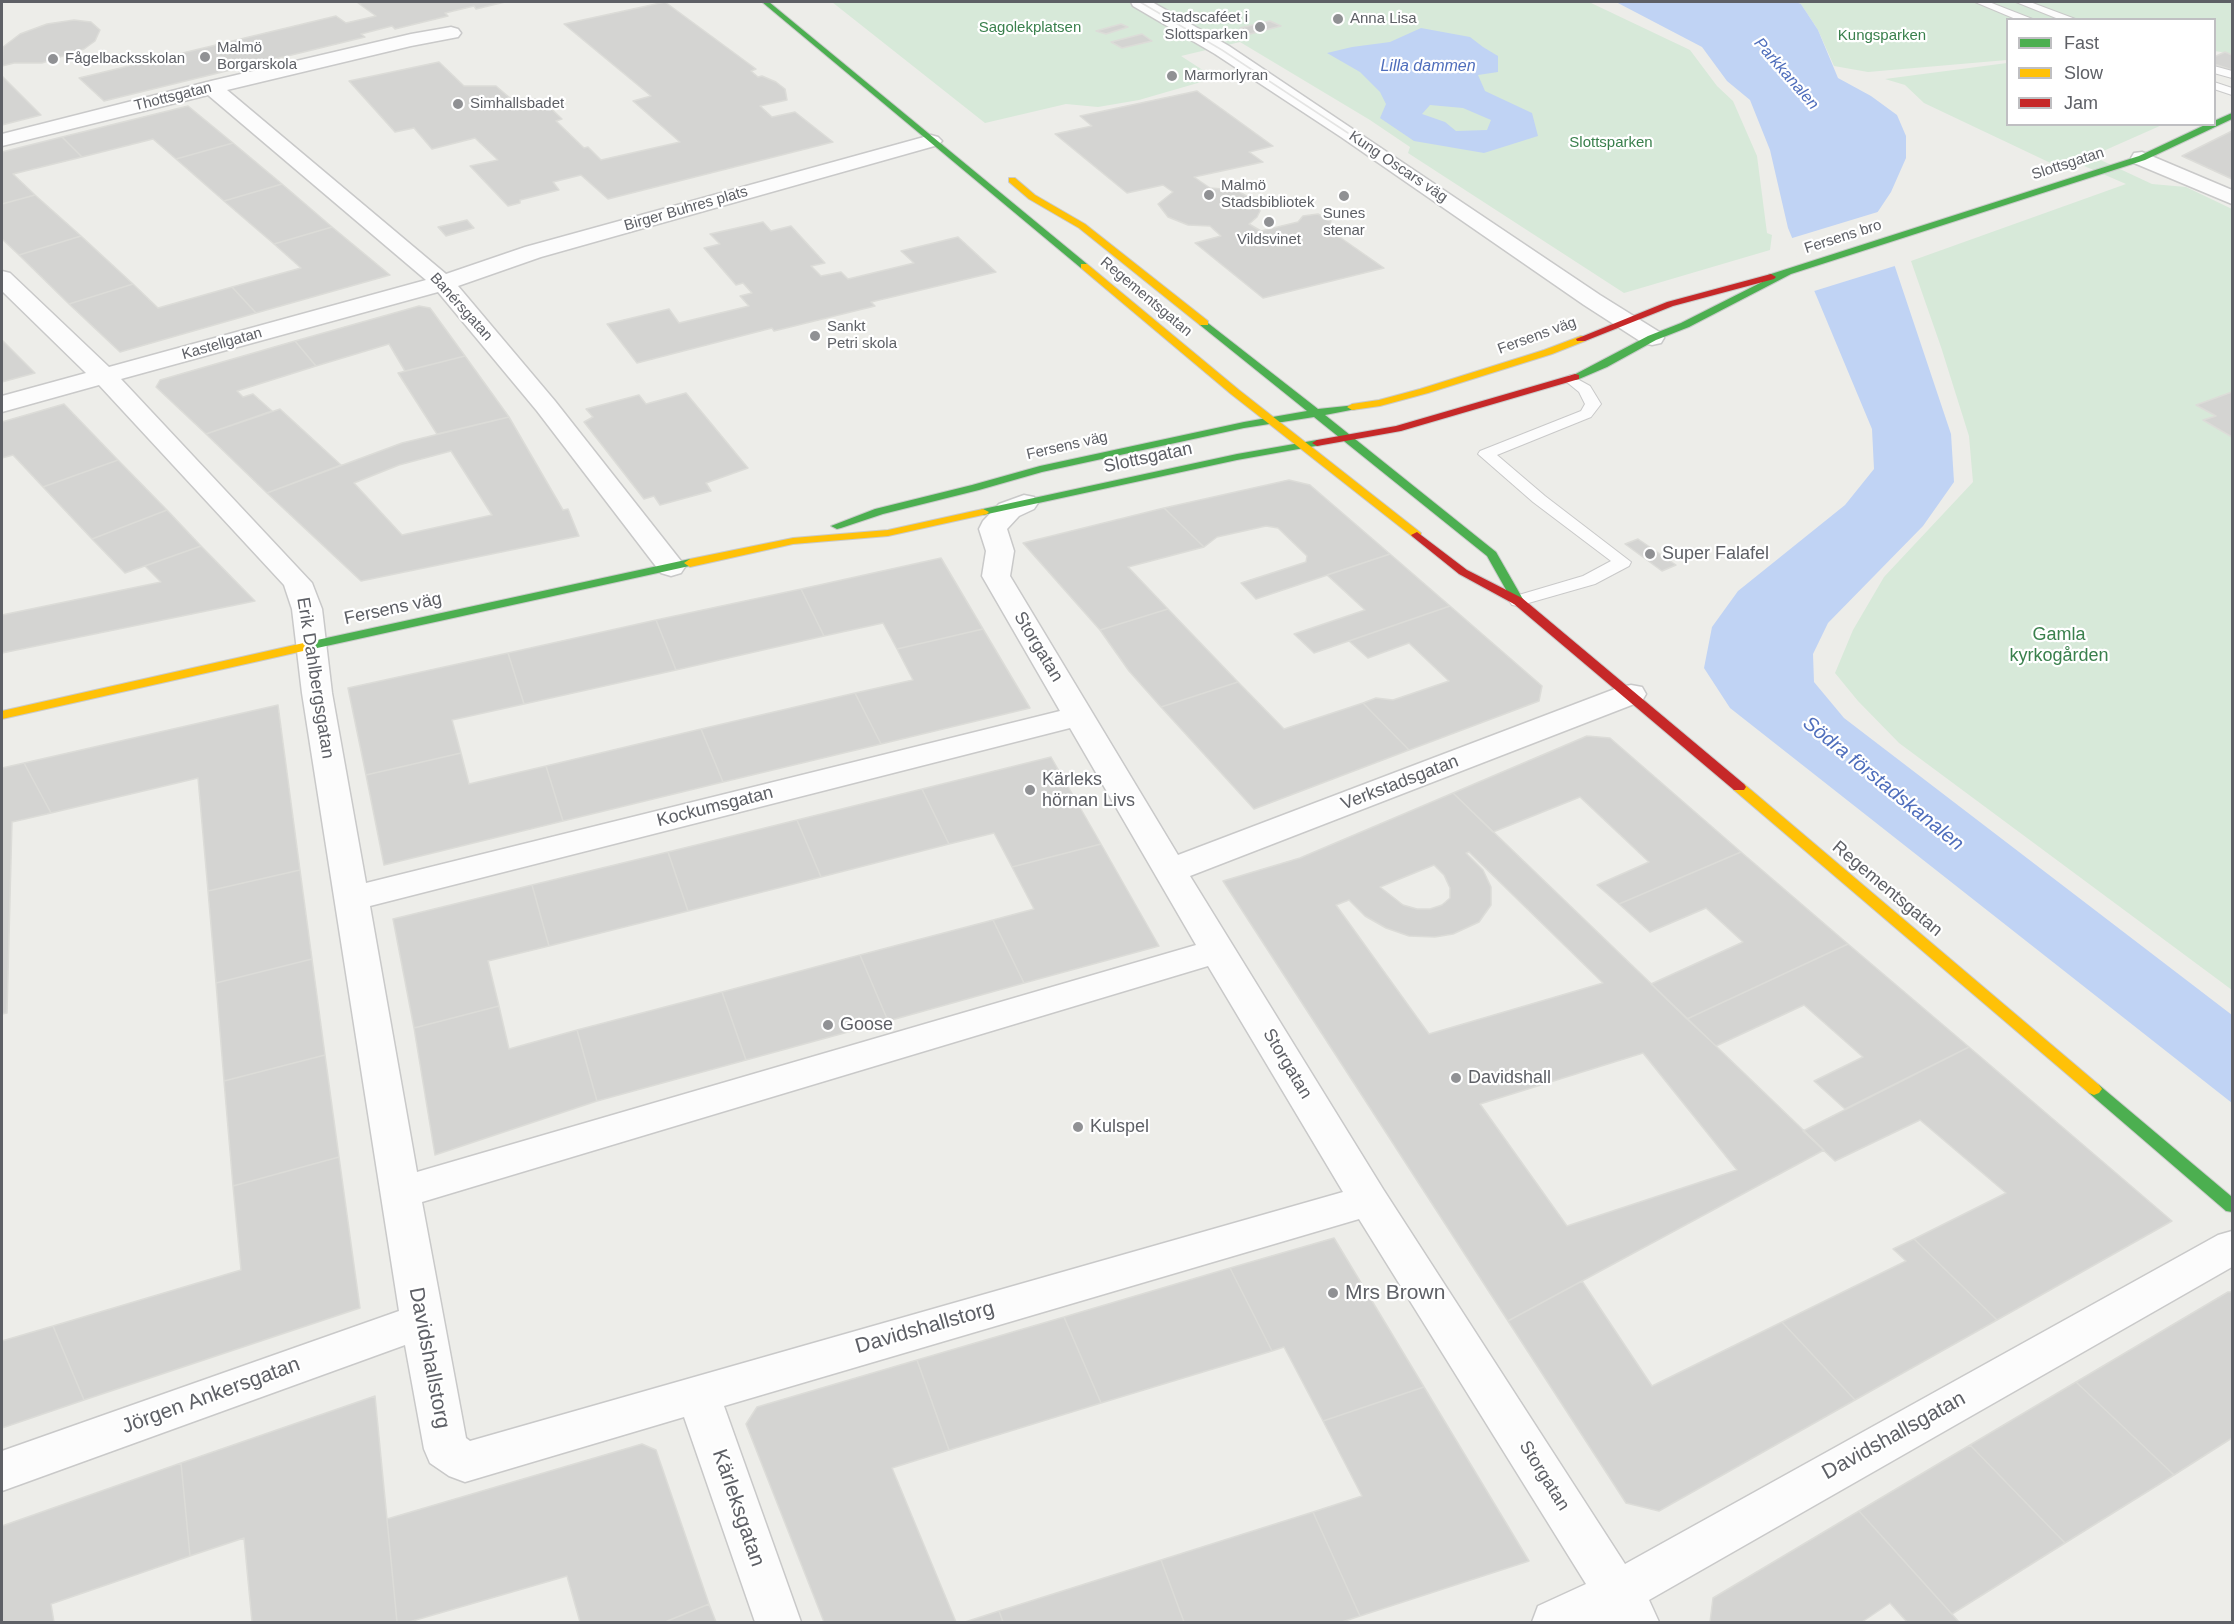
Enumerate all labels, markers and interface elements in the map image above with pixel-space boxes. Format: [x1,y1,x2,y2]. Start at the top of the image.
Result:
place label: Stadscaféet i Slottsparken [1161,9,1248,44]
place label: Anna Lisa [1350,10,1417,28]
marker: Anna Lisa [1331,12,1345,26]
legend [2006,18,2216,126]
park label: Sagolekplatsen [979,19,1081,37]
marker: Stadscaféet i Slottsparken [1253,20,1267,34]
park label: Kungsparken [1838,27,1926,45]
text: Fast [2064,33,2099,53]
water label: Parkkanalen [1750,34,1822,114]
place label: Malmö Borgarskola [217,39,297,74]
place label: Fågelbacksskolan [65,50,185,68]
marker: Malmö Borgarskola [198,50,212,64]
marker: Fågelbacksskolan [46,52,60,66]
water label: Lilla dammen [1380,57,1476,77]
text: Slow [2064,63,2103,83]
place label: Marmorlyran [1184,67,1268,85]
marker: Marmorlyran [1165,69,1179,83]
street label: Thottsgatan [132,79,214,115]
text: Jam [2064,93,2098,113]
place label: Simhallsbadet [470,95,564,113]
marker: Simhallsbadet [451,97,465,111]
street label: Kung Oscars väg [1345,127,1451,207]
park label: Slottsparken [1569,134,1653,152]
street label: Slottsgatan [2030,144,2106,184]
place label: Malmö Stadsbibliotek [1221,177,1314,212]
street label: Birger Buhres plats [622,183,750,235]
marker: Malmö Stadsbibliotek [1202,188,1216,202]
marker: Sunes stenar [1337,189,1351,203]
place label: Sunes stenar [1323,205,1365,240]
marker: Vildsvinet [1262,215,1276,229]
street label: Fersens bro [1802,216,1884,258]
place label: Vildsvinet [1237,231,1301,249]
street label: Regementsgatan [1096,253,1196,341]
street label: Banérsgatan [426,269,496,345]
street label: Fersens väg [1495,313,1579,359]
place label: Sankt Petri skola [827,318,897,353]
street label: Kastellgatan [180,324,264,364]
marker: Sankt Petri skola [808,329,822,343]
street label: Fersens väg [1025,428,1109,464]
street label: Slottsgatan [1102,438,1194,478]
place label: Super Falafel [1662,543,1769,565]
marker: Super Falafel [1643,547,1657,561]
street label: Fersens väg [342,588,444,630]
street label: Erik Dahlbergsgatan [292,596,338,760]
street label: Storgatan [1009,608,1067,686]
park label: Gamla kyrkogården [2009,624,2109,666]
water label: Södra förstadskanalen [1798,712,1968,856]
street label: Verkstadsgatan [1338,751,1462,815]
place label: Kärleks hörnan Livs [1042,769,1135,812]
street label: Kockumsgatan [655,782,775,832]
marker: Kärleks hörnan Livs [1023,783,1037,797]
street label: Regementsgatan [1828,837,1946,941]
place label: Goose [840,1014,893,1036]
marker: Goose [821,1018,835,1032]
street label: Storgatan [1258,1025,1316,1103]
place label: Davidshall [1468,1067,1551,1089]
marker: Davidshall [1449,1071,1463,1085]
place label: Kulspel [1090,1116,1149,1138]
marker: Kulspel [1071,1120,1085,1134]
place label: Mrs Brown [1345,1280,1445,1306]
street label: Davidshallstorg [403,1285,455,1431]
marker: Mrs Brown [1326,1286,1340,1300]
street label: Davidshallstorg [853,1296,997,1360]
street label: Jörgen Ankersgatan [118,1352,304,1440]
street label: Davidshallsgatan [1818,1386,1970,1486]
street label: Storgatan [1514,1437,1574,1515]
street label: Kärleksgatan [706,1446,770,1570]

